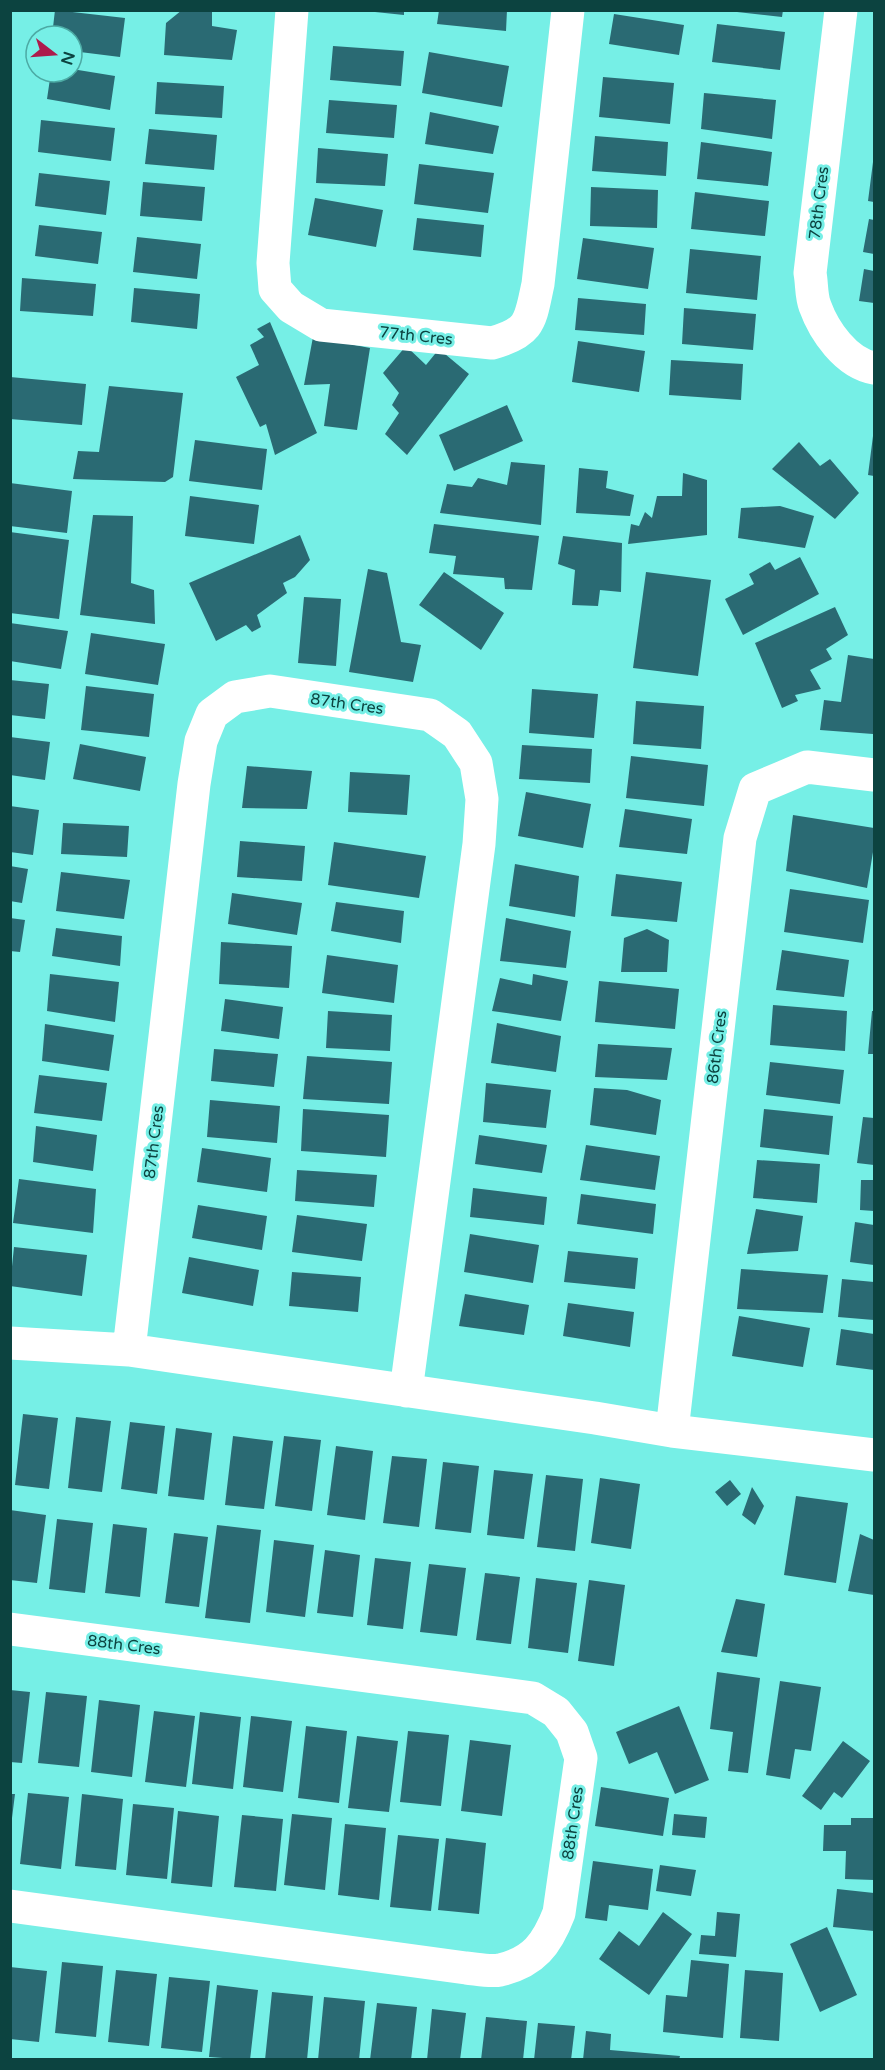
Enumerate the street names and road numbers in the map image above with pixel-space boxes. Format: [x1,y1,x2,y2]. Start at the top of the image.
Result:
street label: 78th Cres [805,165,833,241]
street label: 77th Cres [378,322,454,350]
street label: 87th Cres [309,689,385,719]
street label: 86th Cres [703,1009,731,1085]
street label: 87th Cres [140,1104,168,1180]
street label: 88th Cres [86,1631,162,1659]
street label: 88th Cres [558,1785,588,1861]

